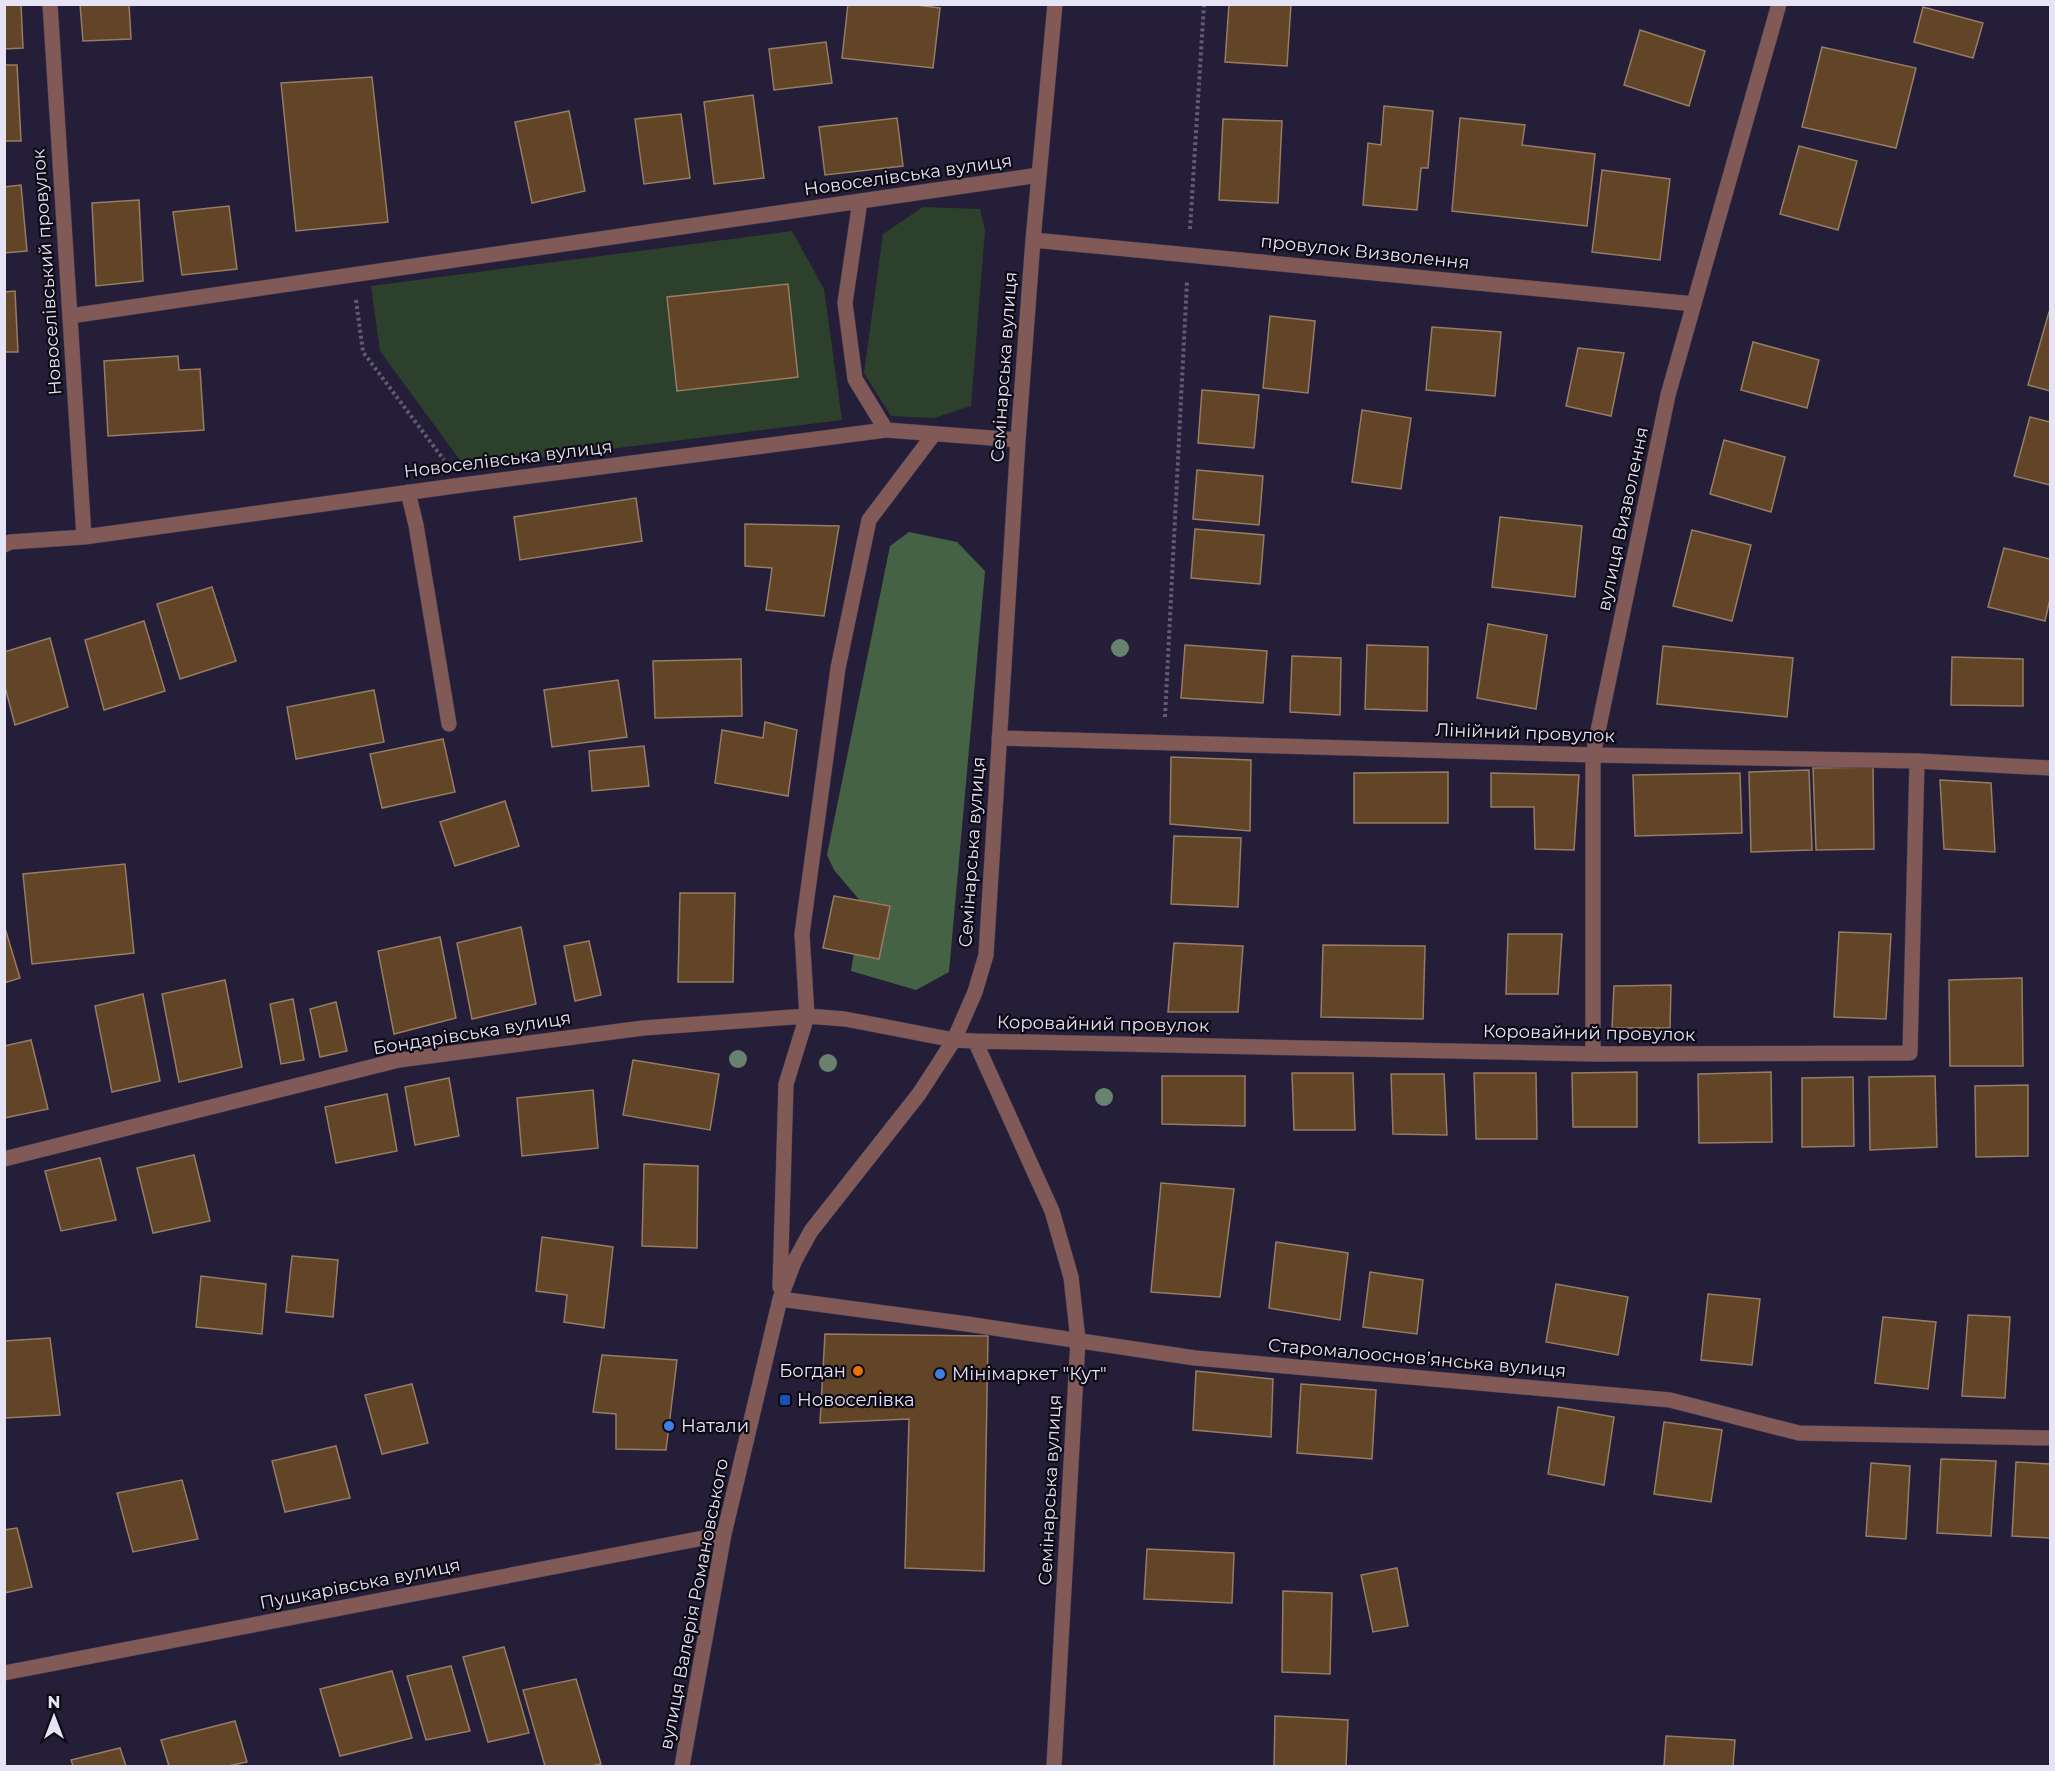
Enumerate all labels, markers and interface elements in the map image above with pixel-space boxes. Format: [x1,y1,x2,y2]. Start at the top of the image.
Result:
street label: Новоселівський провулок [27,148,67,396]
street label: Новоселівська вулиця [802,149,1014,201]
street label: провулок Визволення [1259,230,1471,274]
street label: Семінарська вулиця [986,271,1022,463]
street label: вулиця Визволення [1593,425,1653,613]
street label: Новоселівська вулиця [402,435,614,483]
street label: Лінійний провулок [1435,719,1616,747]
street label: Семінарська вулиця [954,756,990,948]
street label: Бондарівська вулиця [371,1006,573,1060]
street label: Коровайний провулок [997,1011,1210,1037]
street label: Коровайний провулок [1483,1020,1696,1046]
street label: Старомалооснов’янська вулиця [1267,1334,1567,1382]
place label: Богдан [779,1360,846,1382]
place label: Мінімаркет "Кут" [952,1363,1107,1385]
marker: Богдан [851,1364,865,1378]
marker: Мінімаркет "Кут" [933,1367,947,1381]
place label: Новоселівка [797,1389,915,1411]
marker: Новоселівка [778,1393,792,1407]
street label: Семінарська вулиця [1034,1394,1066,1586]
place label: Натали [681,1415,749,1437]
marker: Натали [662,1419,676,1433]
street label: вулиця Валерія Романовського [655,1456,733,1752]
street label: Пушкарівська вулиця [258,1554,462,1614]
north arrow [24,1687,84,1747]
text: N [48,1693,60,1712]

